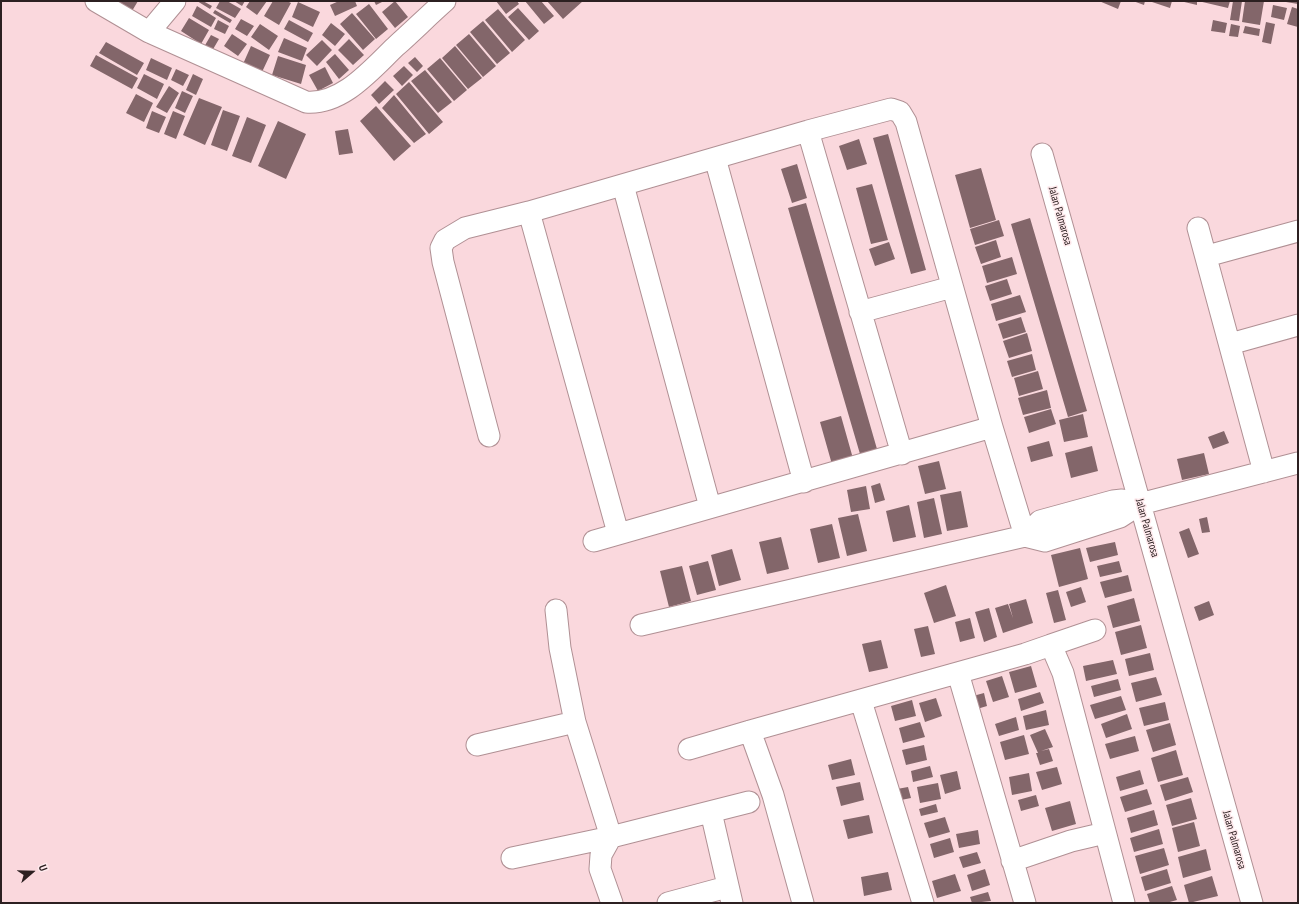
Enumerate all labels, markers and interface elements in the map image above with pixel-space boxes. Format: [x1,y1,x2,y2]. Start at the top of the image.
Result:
street label: Jalan Palmarosa [1045,185,1075,247]
street label: Jalan Palmarosa [1132,497,1162,559]
street label: Jalan Palmarosa [1219,809,1249,871]
north arrow [12,852,52,892]
text: U [36,863,51,873]

